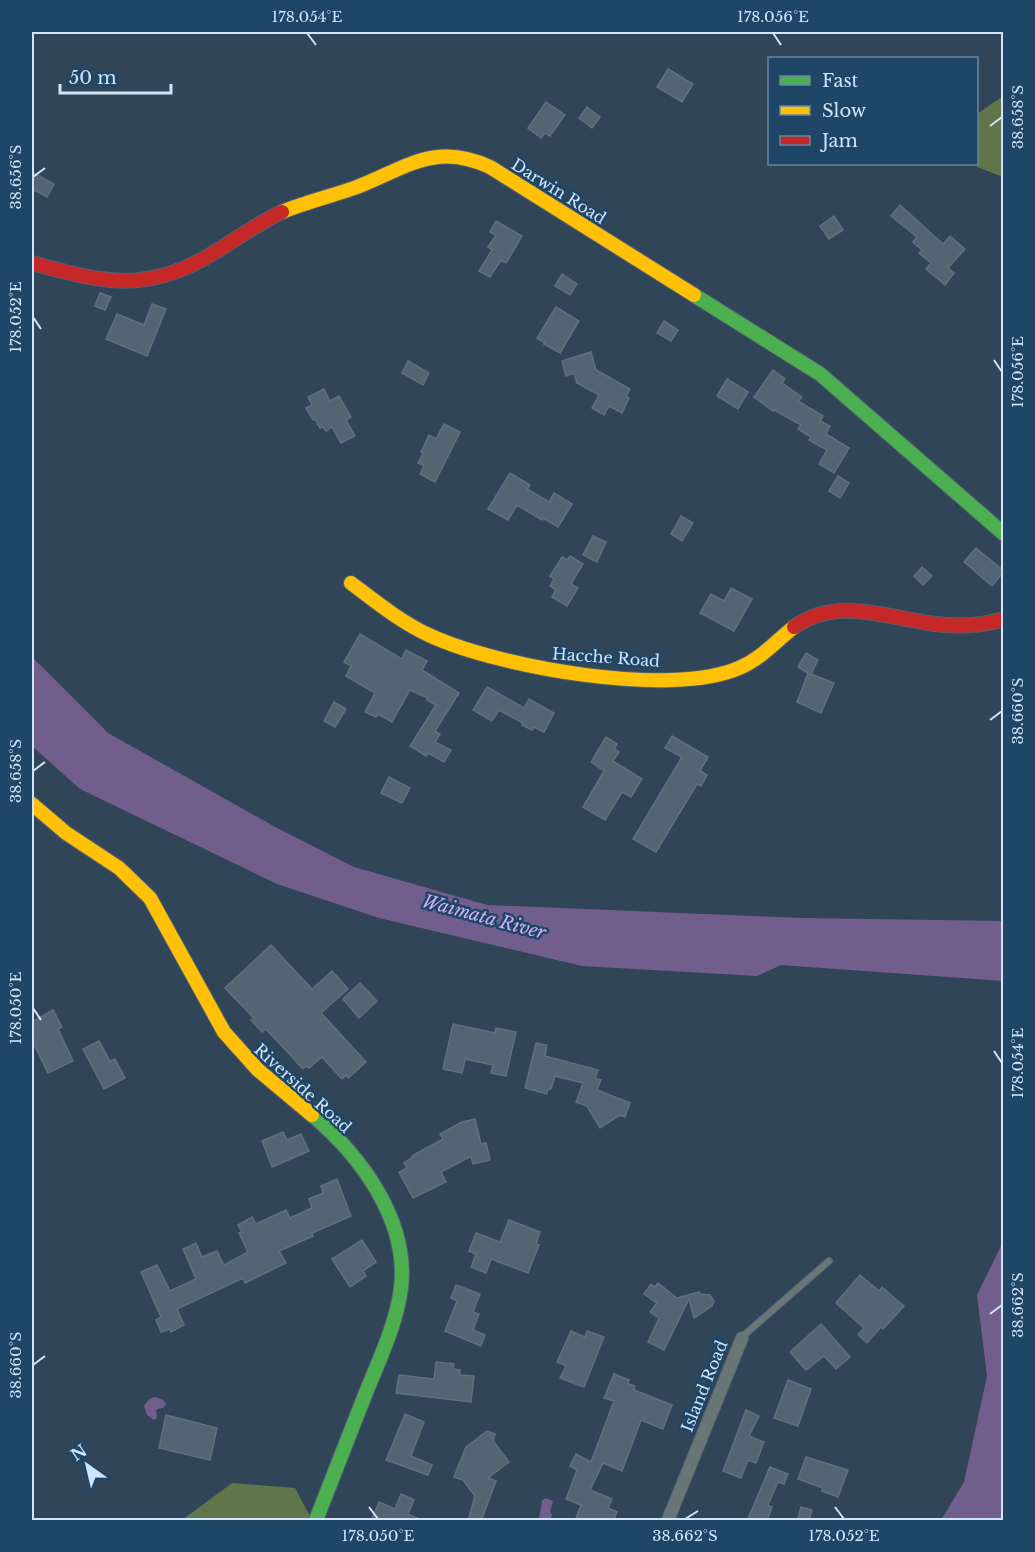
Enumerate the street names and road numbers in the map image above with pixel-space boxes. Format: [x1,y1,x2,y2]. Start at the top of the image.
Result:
street label: Darwin Road [508,154,610,228]
street label: Hacche Road [551,643,661,671]
street label: Riverside Road [250,1039,356,1137]
street label: Island Road [677,1337,731,1435]

